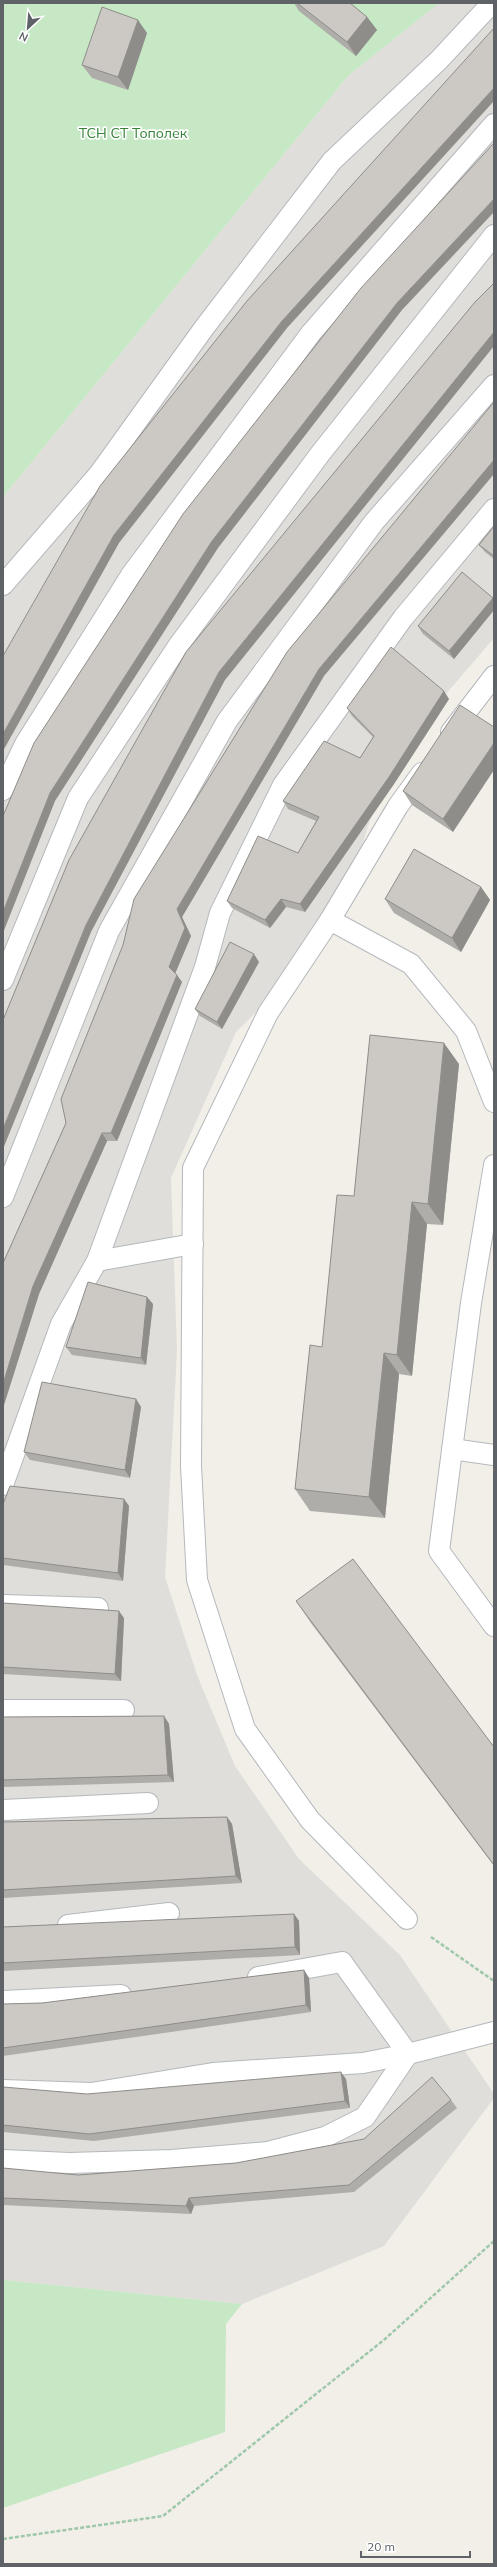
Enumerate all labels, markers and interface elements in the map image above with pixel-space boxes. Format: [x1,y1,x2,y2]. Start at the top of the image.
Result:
north arrow [8,8,48,48]
text: N [17,29,30,45]
park label: ТСН СТ Тополек [79,124,188,142]
scale bar [361,2533,470,2559]
text: 20 m [367,2539,395,2554]

